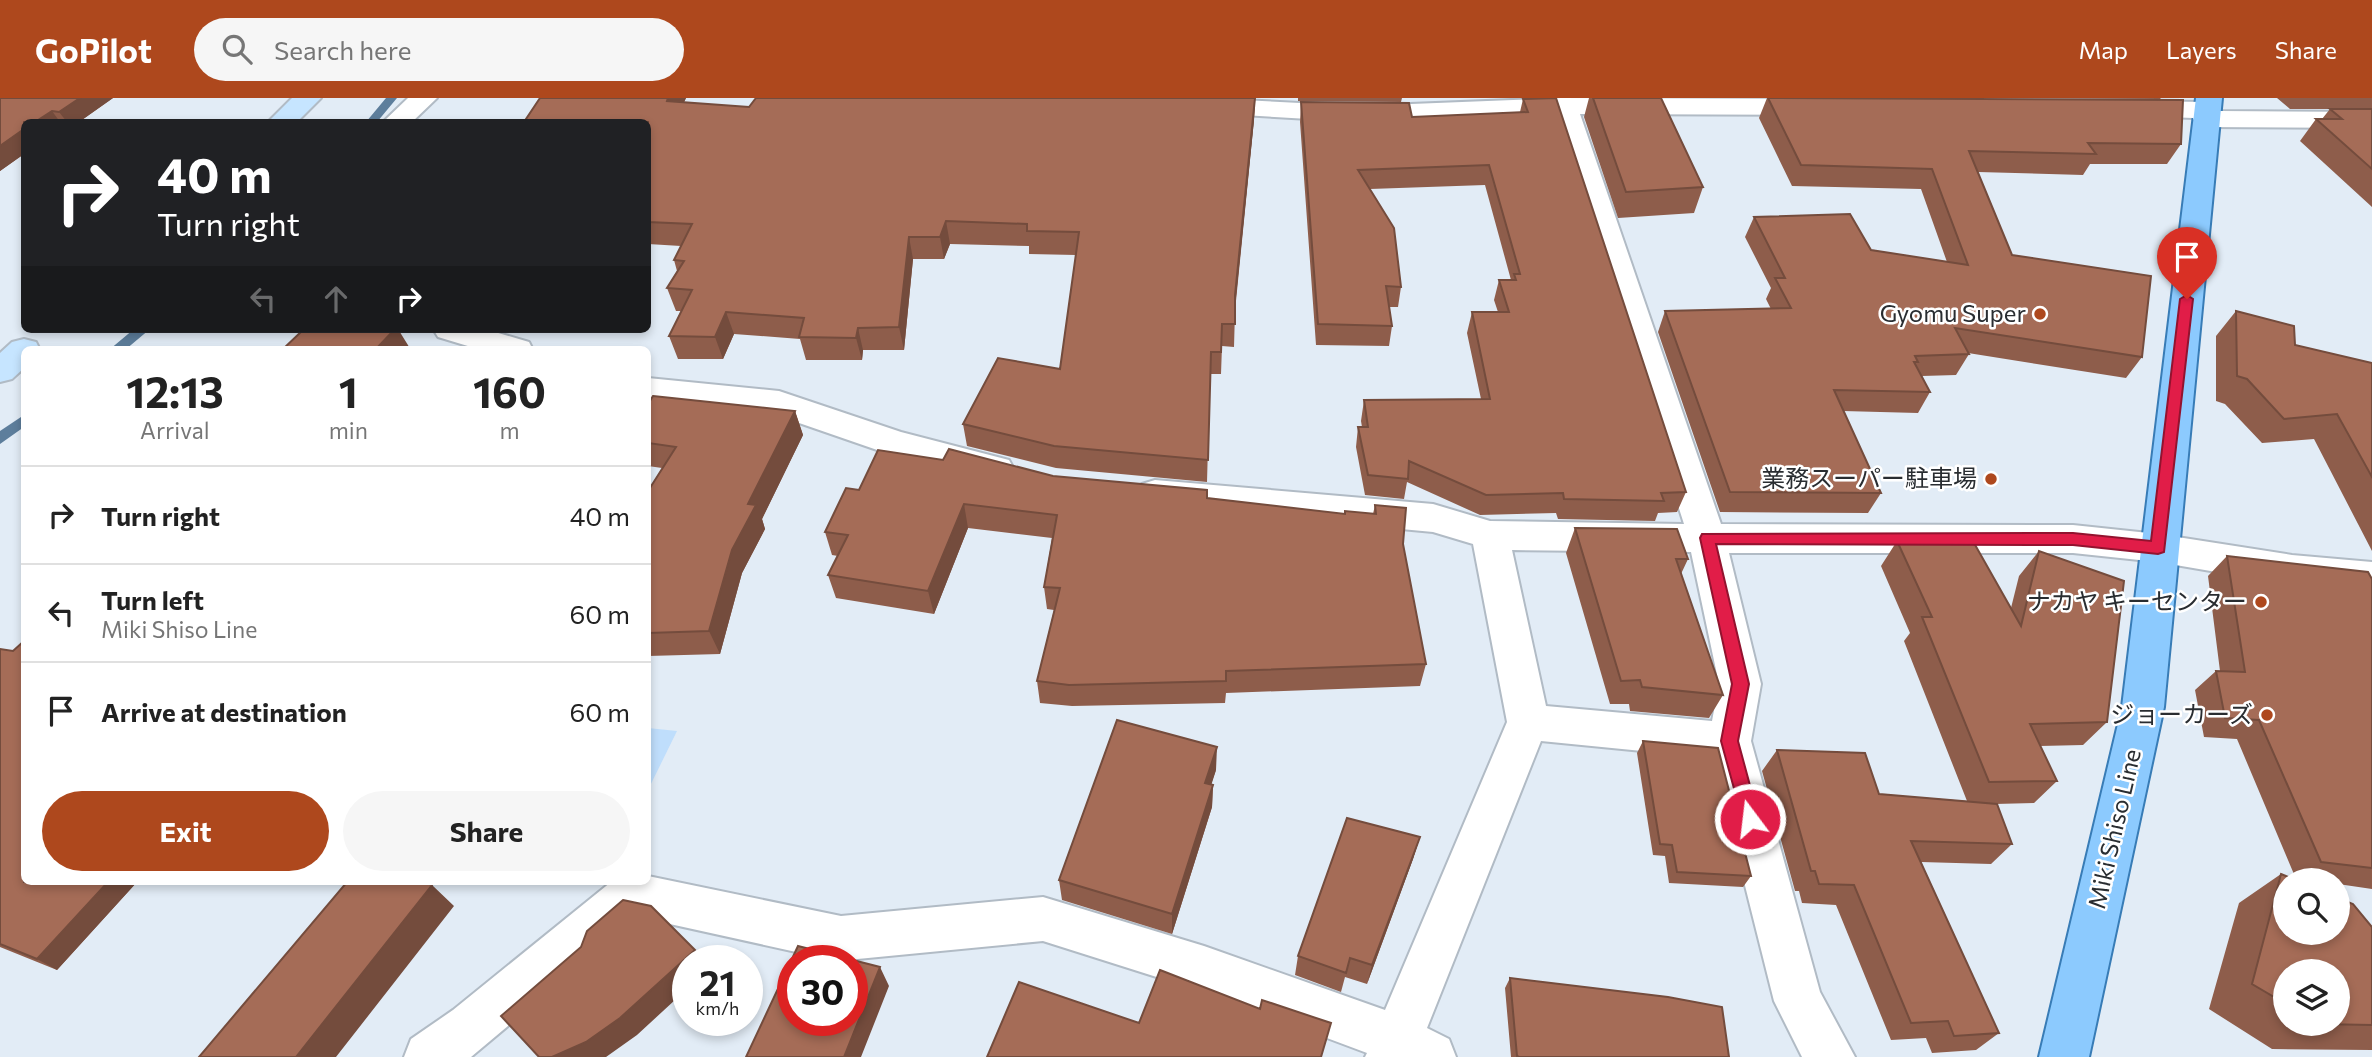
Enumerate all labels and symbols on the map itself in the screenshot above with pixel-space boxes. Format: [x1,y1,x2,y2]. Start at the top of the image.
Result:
pin [2157,227,2217,299]
place label: Gyomu Super [1880,298,2026,327]
marker: Gyomu Super [2032,306,2048,322]
place label: 業務スーパー駐車場 [1761,463,1977,492]
marker: 業務スーパー駐車場 [1983,471,1999,487]
place label: ナカヤ キーセンター [2026,586,2247,615]
marker: ナカヤ キーセンター [2253,594,2269,610]
place label: ジョーカーズ [2110,699,2253,728]
marker: ジョーカーズ [2259,707,2275,723]
street label: Miki Shiso Line [2081,746,2146,911]
position arrow [1713,782,1787,856]
speed limit sign: 30 [777,945,868,1036]

